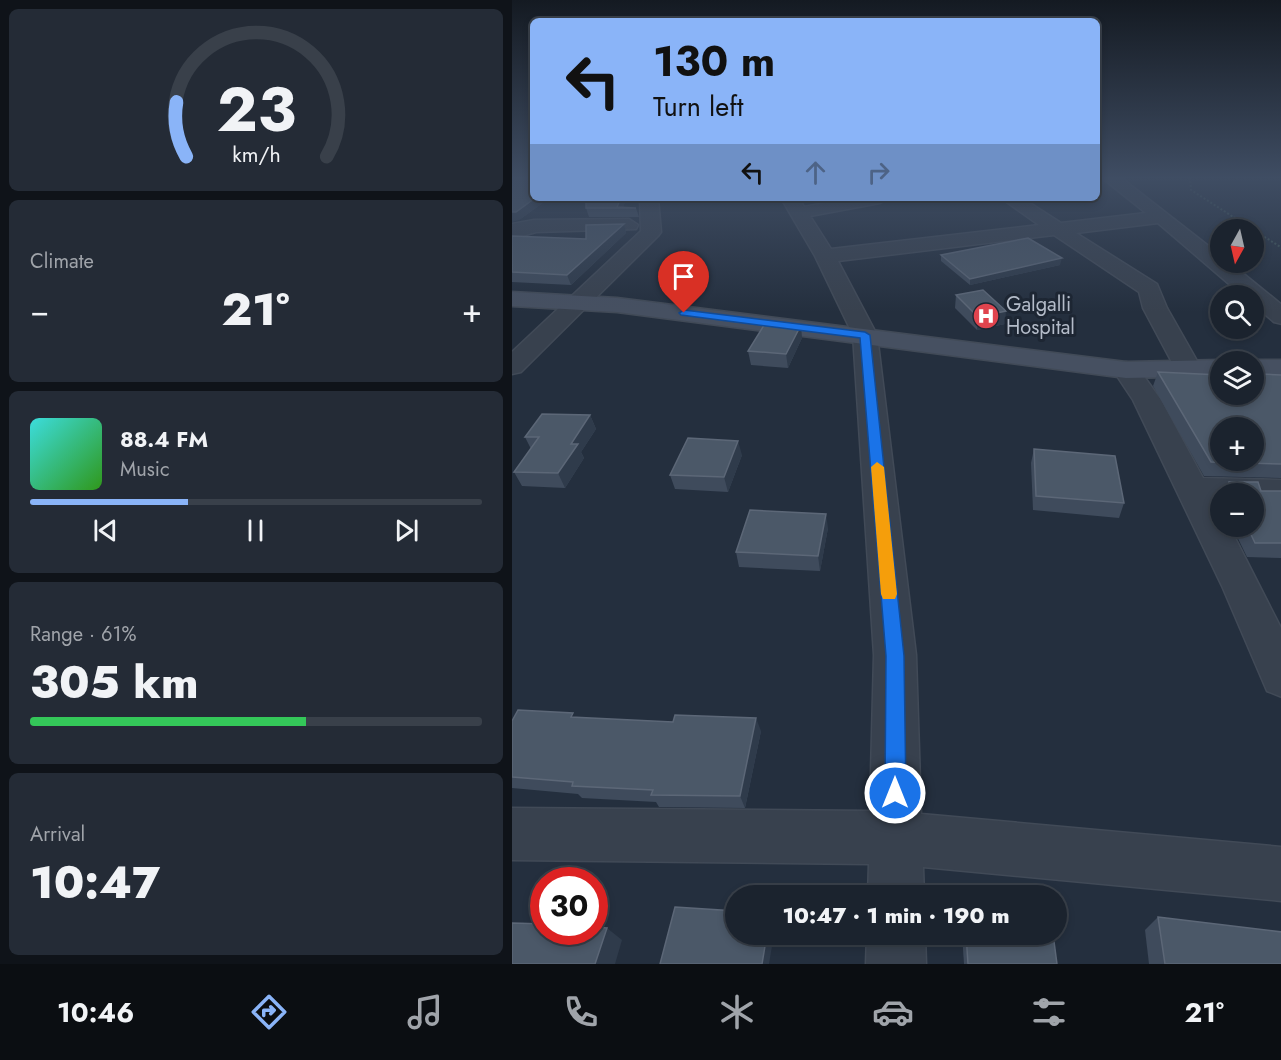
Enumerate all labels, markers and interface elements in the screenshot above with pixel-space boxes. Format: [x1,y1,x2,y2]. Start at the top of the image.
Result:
text: 130 m [653,31,775,92]
icon: left [554,42,632,120]
text: 23 [216,64,296,154]
text: Turn left [653,87,743,126]
text: km/h [232,139,280,170]
icon: left [736,156,769,189]
icon: ahead [799,156,832,189]
icon: right [862,156,895,189]
north arrow [1210,219,1264,273]
map controls [1210,219,1264,537]
text: Climate [30,247,94,276]
pin [658,251,709,313]
icon: arrive [667,260,700,293]
text: 21° [222,277,290,342]
button: search [1210,285,1264,339]
text: − [30,287,49,334]
text: + [462,287,482,334]
place label: Galgalli Hospital [1006,290,1075,342]
hospital icon: Galgalli Hospital [971,301,1001,331]
button: layers [1210,351,1264,405]
button: + [1210,417,1264,471]
text: 88.4 FM [120,423,208,455]
text: Music [120,455,170,484]
button: − [1210,483,1264,537]
icon: previous [89,514,122,547]
icon: pause [239,514,272,547]
icon: next [390,514,423,547]
text: Range · 61% [30,620,137,649]
text: 305 km [30,650,198,715]
position arrow [863,761,927,825]
text: Arrival [30,820,85,849]
text: 10:47 [30,850,160,915]
speed limit sign: 30 [530,867,608,945]
text: 10:47 · 1 min · 190 m [782,899,1010,931]
icon: directions [248,991,290,1033]
icon: music [404,991,446,1033]
icon: phone [560,991,602,1033]
icon: climate [716,991,758,1033]
icon: car [872,991,914,1033]
icon: filters [1028,991,1070,1033]
text: 10:46 [57,993,134,1032]
text: 21° [1184,993,1224,1032]

